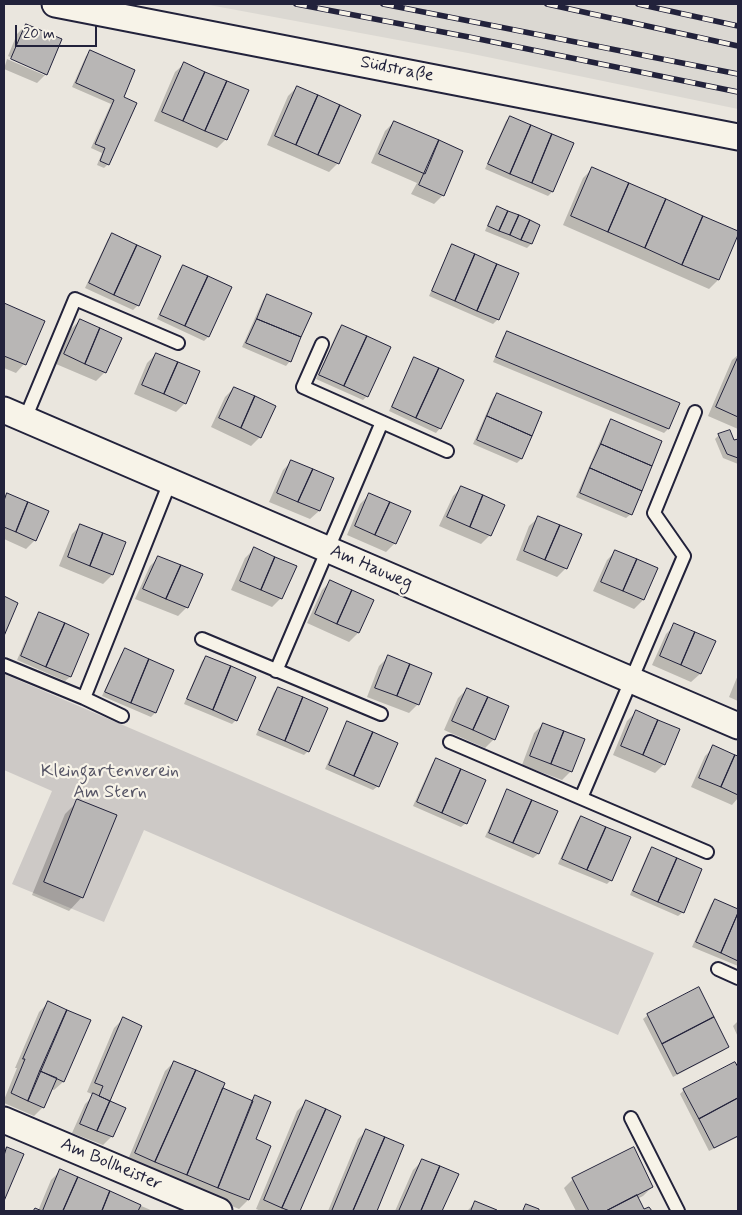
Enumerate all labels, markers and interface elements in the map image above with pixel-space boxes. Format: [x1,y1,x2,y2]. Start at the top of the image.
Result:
scale bar [18,15,100,47]
text: 20 m [23,24,55,44]
street label: Südstraße [358,52,436,88]
street label: Am Hauweg [326,541,416,595]
park label: Kleingartenverein Am Stern [41,761,179,804]
street label: Am Bollheister [57,1134,165,1196]

